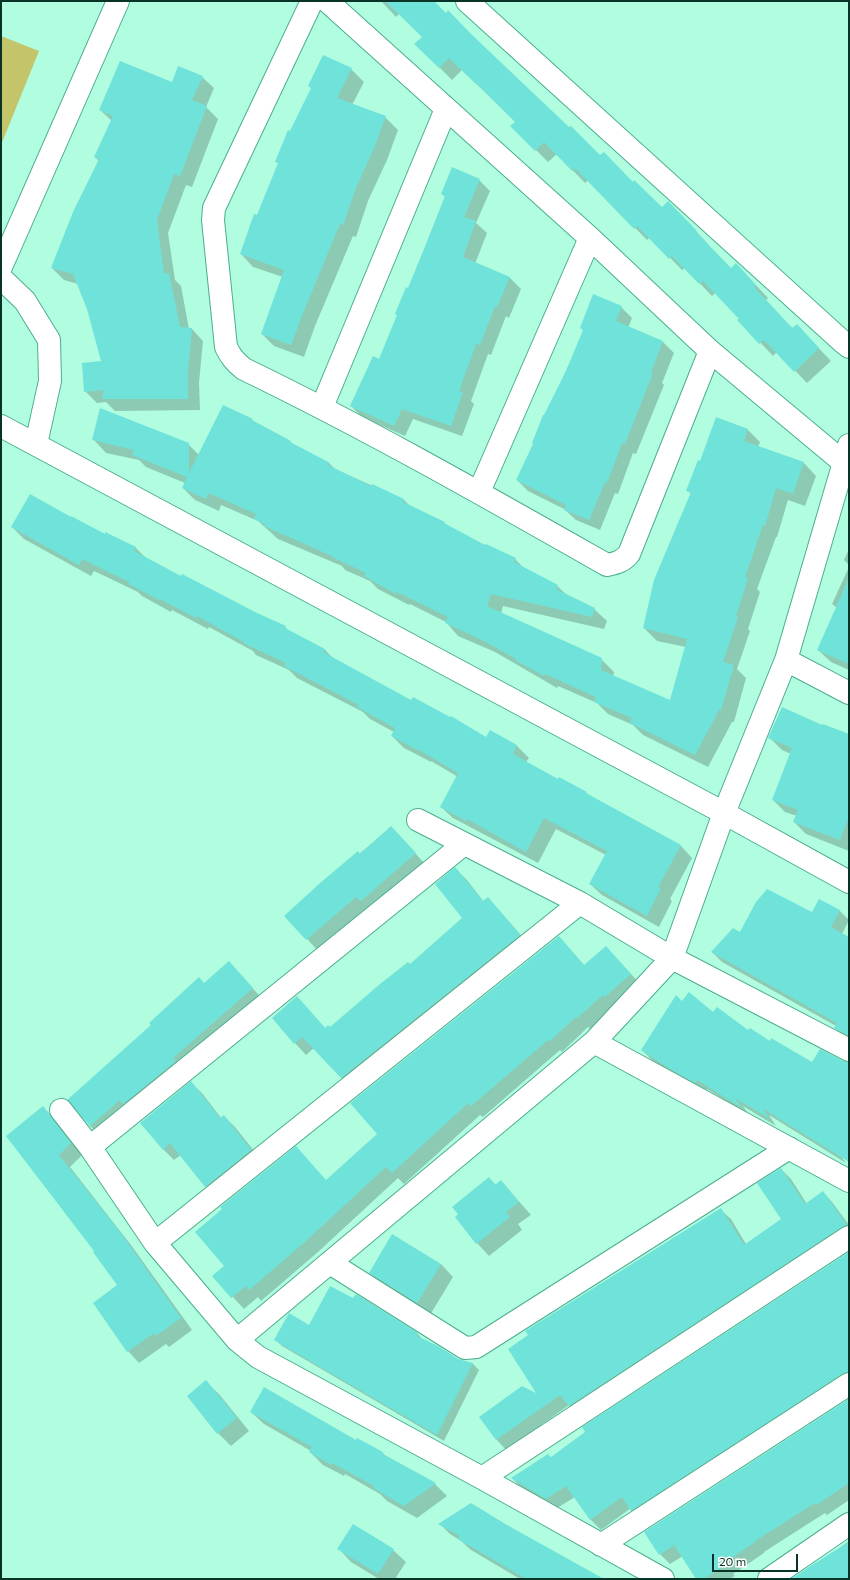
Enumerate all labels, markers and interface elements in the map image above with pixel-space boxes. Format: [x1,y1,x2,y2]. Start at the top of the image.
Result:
scale bar [714,1546,800,1572]
text: 20 m [719,1554,746,1568]

